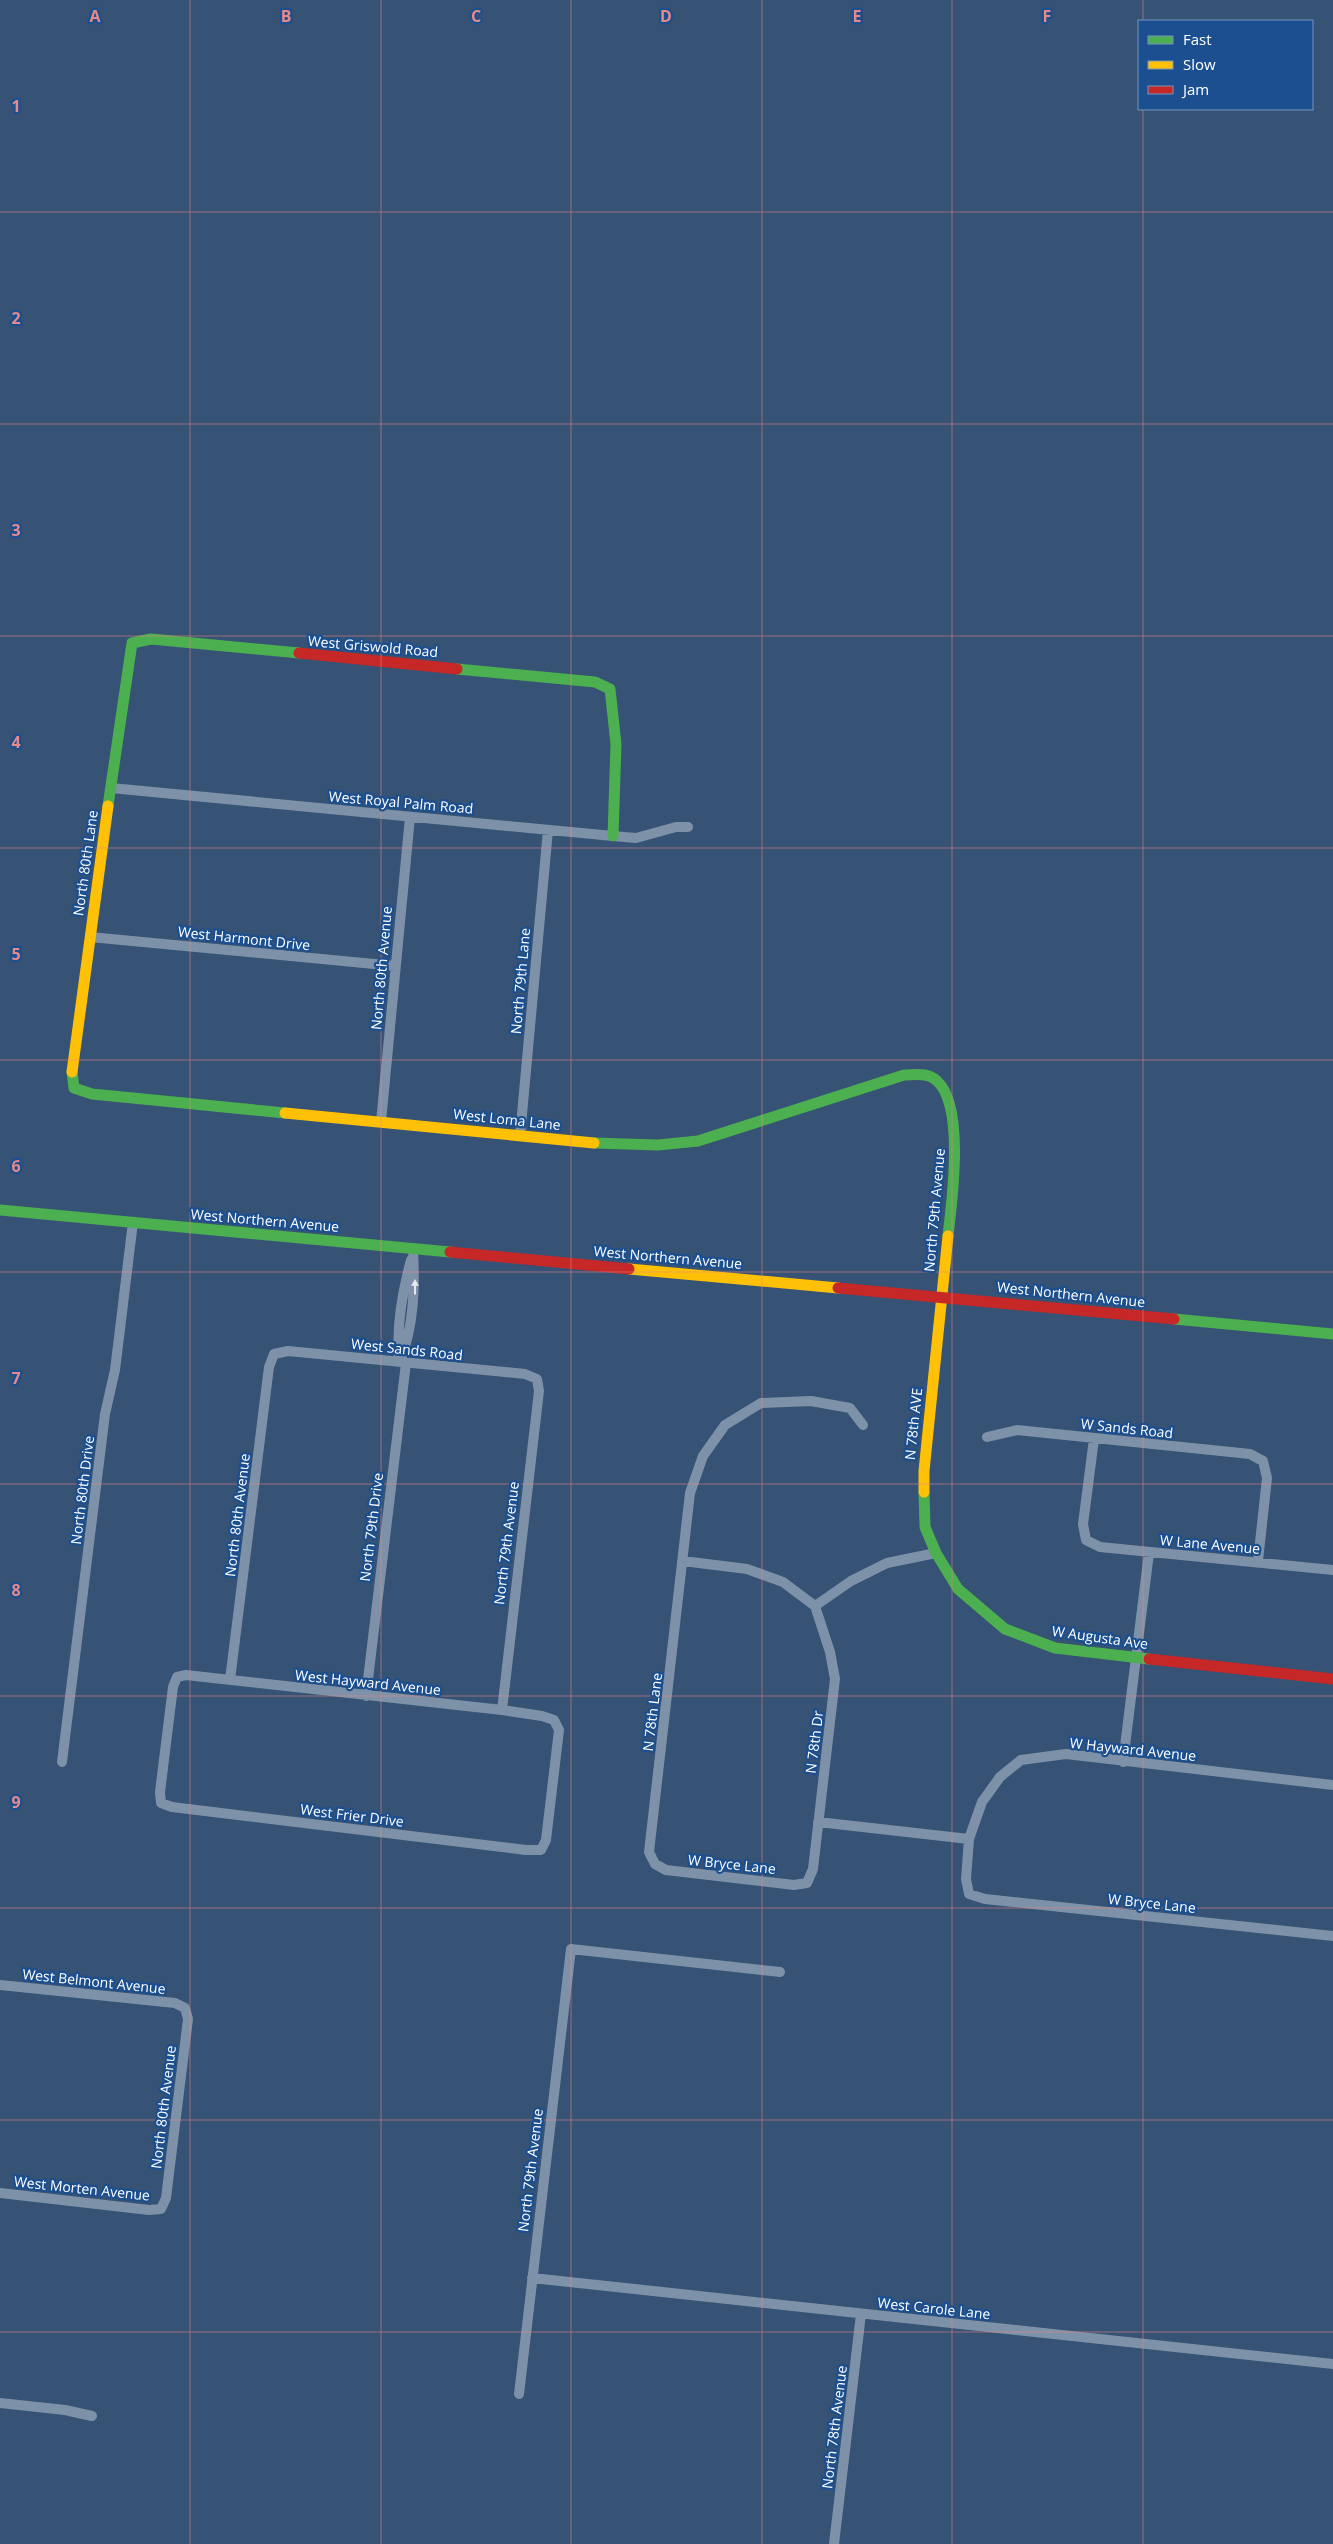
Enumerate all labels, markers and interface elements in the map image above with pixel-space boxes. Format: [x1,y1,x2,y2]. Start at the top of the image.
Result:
text: A [89,5,101,27]
text: B [281,5,291,27]
text: C [471,5,481,27]
text: D [660,5,672,27]
text: E [853,5,862,27]
text: F [1043,5,1051,27]
legend [1138,20,1313,110]
text: Fast [1183,29,1212,49]
text: Slow [1183,54,1216,74]
text: Jam [1181,79,1209,99]
text: 1 [11,95,21,117]
text: 2 [11,307,21,329]
text: 3 [11,519,21,541]
street label: West Griswold Road [307,631,439,661]
text: 4 [11,731,21,753]
street label: West Royal Palm Road [328,786,474,818]
street label: North 80th Lane [68,809,102,917]
street label: North 80th Avenue [366,905,396,1031]
street label: West Harmont Drive [177,922,311,954]
street label: North 79th Lane [506,927,534,1035]
text: 5 [11,943,21,965]
street label: West Loma Lane [452,1104,562,1134]
street label: North 79th Avenue [919,1147,949,1273]
text: 6 [11,1155,21,1177]
street label: West Northern Avenue [190,1204,340,1236]
street label: West Northern Avenue [593,1241,743,1273]
street label: West Northern Avenue [996,1277,1146,1311]
one-way arrow [411,1279,419,1295]
street label: West Sands Road [350,1334,464,1364]
text: 7 [11,1367,21,1389]
street label: N 78th AVE [900,1387,926,1461]
street label: W Sands Road [1080,1414,1174,1442]
street label: North 80th Drive [66,1434,98,1545]
street label: North 80th Avenue [220,1452,254,1578]
street label: North 79th Drive [355,1471,387,1582]
street label: North 79th Avenue [489,1480,523,1606]
street label: W Lane Avenue [1159,1530,1261,1558]
text: 8 [11,1579,21,1601]
street label: W Augusta Ave [1051,1621,1149,1653]
street label: West Hayward Avenue [294,1665,442,1699]
street label: N 78th Lane [638,1672,666,1752]
street label: N 78th Dr [801,1709,827,1775]
street label: W Hayward Avenue [1069,1733,1197,1765]
text: 9 [11,1791,21,1813]
street label: West Frier Drive [299,1799,405,1831]
street label: W Bryce Lane [687,1850,777,1878]
street label: W Bryce Lane [1107,1889,1197,1917]
street label: West Belmont Avenue [21,1964,167,1998]
street label: North 80th Avenue [146,2044,180,2170]
street label: North 79th Avenue [513,2107,547,2233]
street label: West Morten Avenue [13,2171,151,2205]
street label: West Carole Lane [877,2293,992,2323]
street label: North 78th Avenue [817,2364,851,2490]

